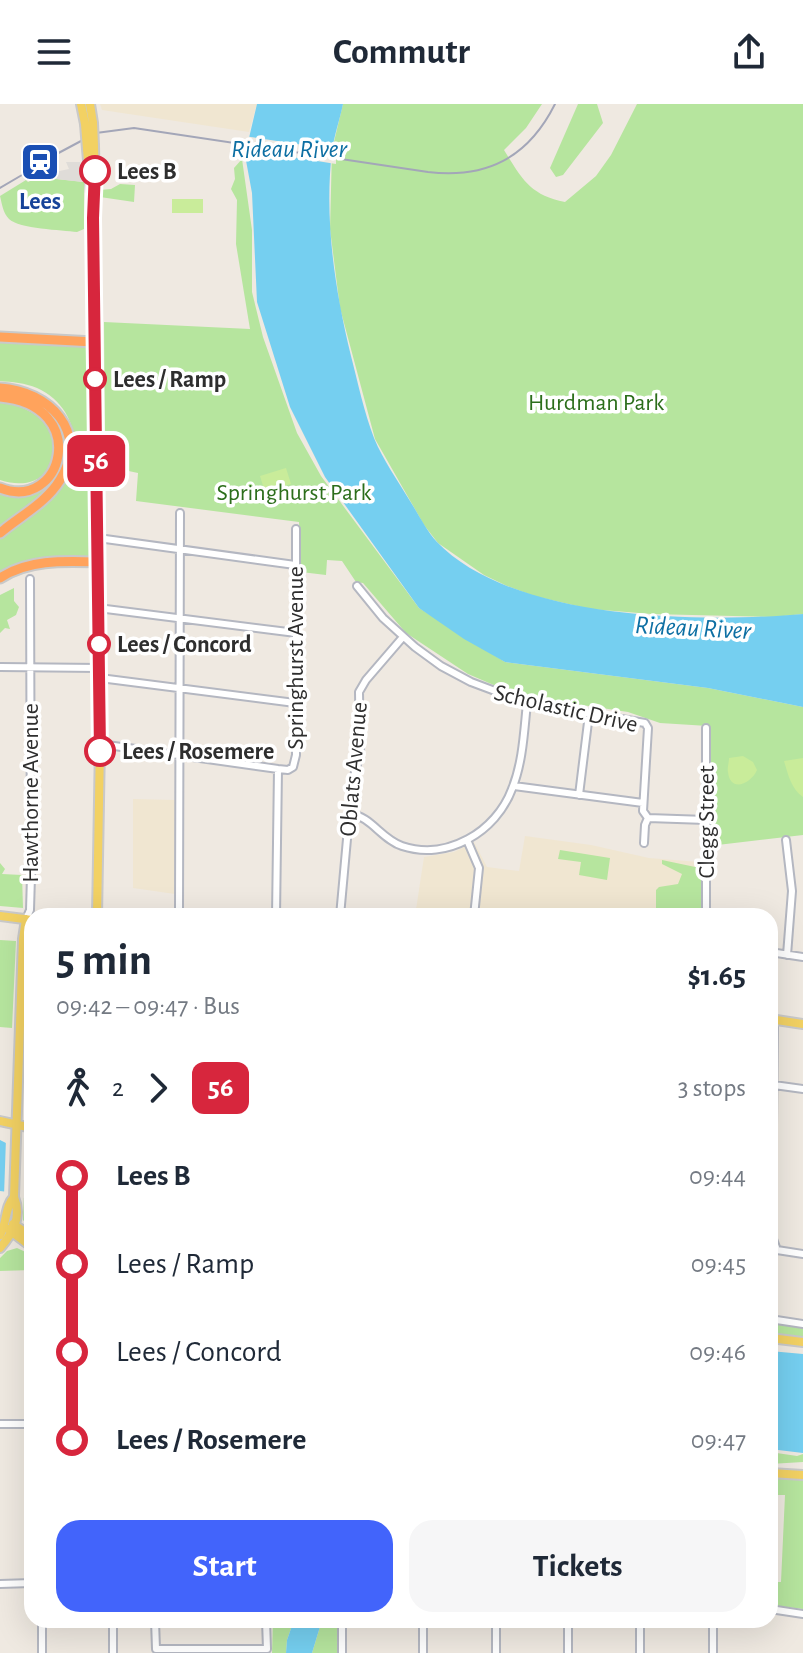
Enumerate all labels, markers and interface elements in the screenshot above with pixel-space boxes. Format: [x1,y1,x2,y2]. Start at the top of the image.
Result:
icon: menu [32,30,76,74]
icon: share [727,30,771,74]
text: Commutr [333,34,470,70]
water label: Rideau River [231,136,349,162]
station icon: Lees [19,141,61,183]
marker: Lees B [80,156,110,186]
place label: Lees B [117,160,177,184]
place label: Lees [19,190,61,214]
marker: Lees / Ramp [84,368,106,390]
place label: Lees / Ramp [113,368,226,392]
park label: Hurdman Park [528,391,664,415]
line badge: 56 [60,435,132,487]
text: 56 [83,447,109,475]
park label: Springhurst Park [216,481,372,505]
street label: Springhurst Avenue [284,566,308,750]
water label: Rideau River [634,612,753,644]
marker: Lees / Concord [88,633,110,655]
place label: Lees / Concord [117,633,252,657]
street label: Scholastic Drive [492,681,640,737]
street label: Oblats Avenue [336,701,372,837]
street label: Hawthorne Avenue [19,703,43,883]
marker: Lees / Rosemere [85,736,115,766]
place label: Lees / Rosemere [122,740,274,764]
street label: Clegg Street [695,765,719,879]
text: 5 min [56,939,152,983]
text: $1.65 [687,961,746,991]
text: 09:42 – 09:47 · Bus [56,993,240,1019]
icon: walk [56,1066,100,1110]
icon: forward [136,1066,180,1110]
text: 56 [208,1074,233,1102]
text: 2 [112,1075,124,1101]
text: 3 stops [678,1075,746,1101]
text: Lees B [116,1161,191,1191]
text: 09:44 [689,1163,746,1189]
text: Lees / Ramp [116,1249,254,1279]
text: 09:45 [691,1251,746,1277]
text: Lees / Concord [116,1337,281,1367]
text: 09:46 [689,1339,746,1365]
text: Lees / Rosemere [116,1425,306,1455]
text: 09:47 [691,1427,746,1453]
button: Start [56,1520,393,1612]
button: Tickets [409,1520,746,1612]

